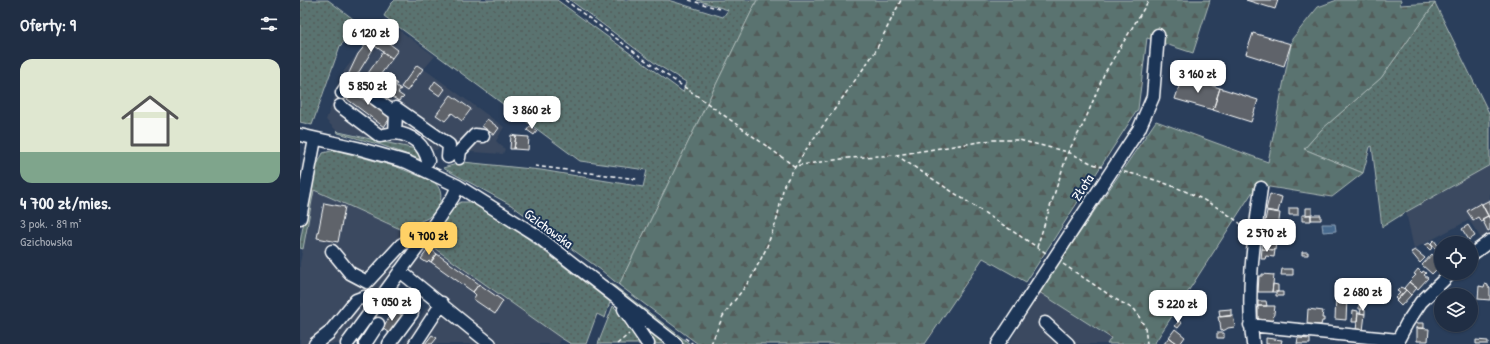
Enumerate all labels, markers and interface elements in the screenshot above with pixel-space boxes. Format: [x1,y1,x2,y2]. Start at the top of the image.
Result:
text: Oferty: 9 [20,13,76,36]
icon: filters [258,13,280,35]
pin: 6 120 zł [330,19,412,53]
text: 6 120 zł [352,23,390,41]
pin: 3 160 zł [1157,60,1239,94]
text: 3 160 zł [1179,64,1217,82]
pin: 5 850 zł [327,72,409,106]
text: 5 850 zł [349,76,387,94]
icon: home [114,85,186,157]
pin: 3 860 zł [491,96,573,130]
text: 3 860 zł [513,100,551,118]
street label: Złota [1066,170,1098,204]
text: 4 700 zł/mies. [20,191,111,214]
street label: Gzichowska [521,204,578,252]
text: 3 pok. · 89 m² [20,214,82,232]
pin: 2 570 zł [1226,219,1308,253]
pin: 4 700 zł [388,222,470,256]
text: 2 570 zł [1247,223,1287,241]
text: 4 700 zł [409,226,449,244]
text: Gzichowska [20,232,72,250]
map controls [1434,236,1478,332]
button: locate [1434,236,1478,280]
pin: 2 680 zł [1322,278,1404,312]
text: 2 680 zł [1343,282,1383,300]
pin: 7 050 zł [351,288,433,322]
button: layers [1434,288,1478,332]
pin: 5 220 zł [1137,290,1219,324]
text: 7 050 zł [372,292,412,310]
text: 5 220 zł [1158,294,1198,312]

